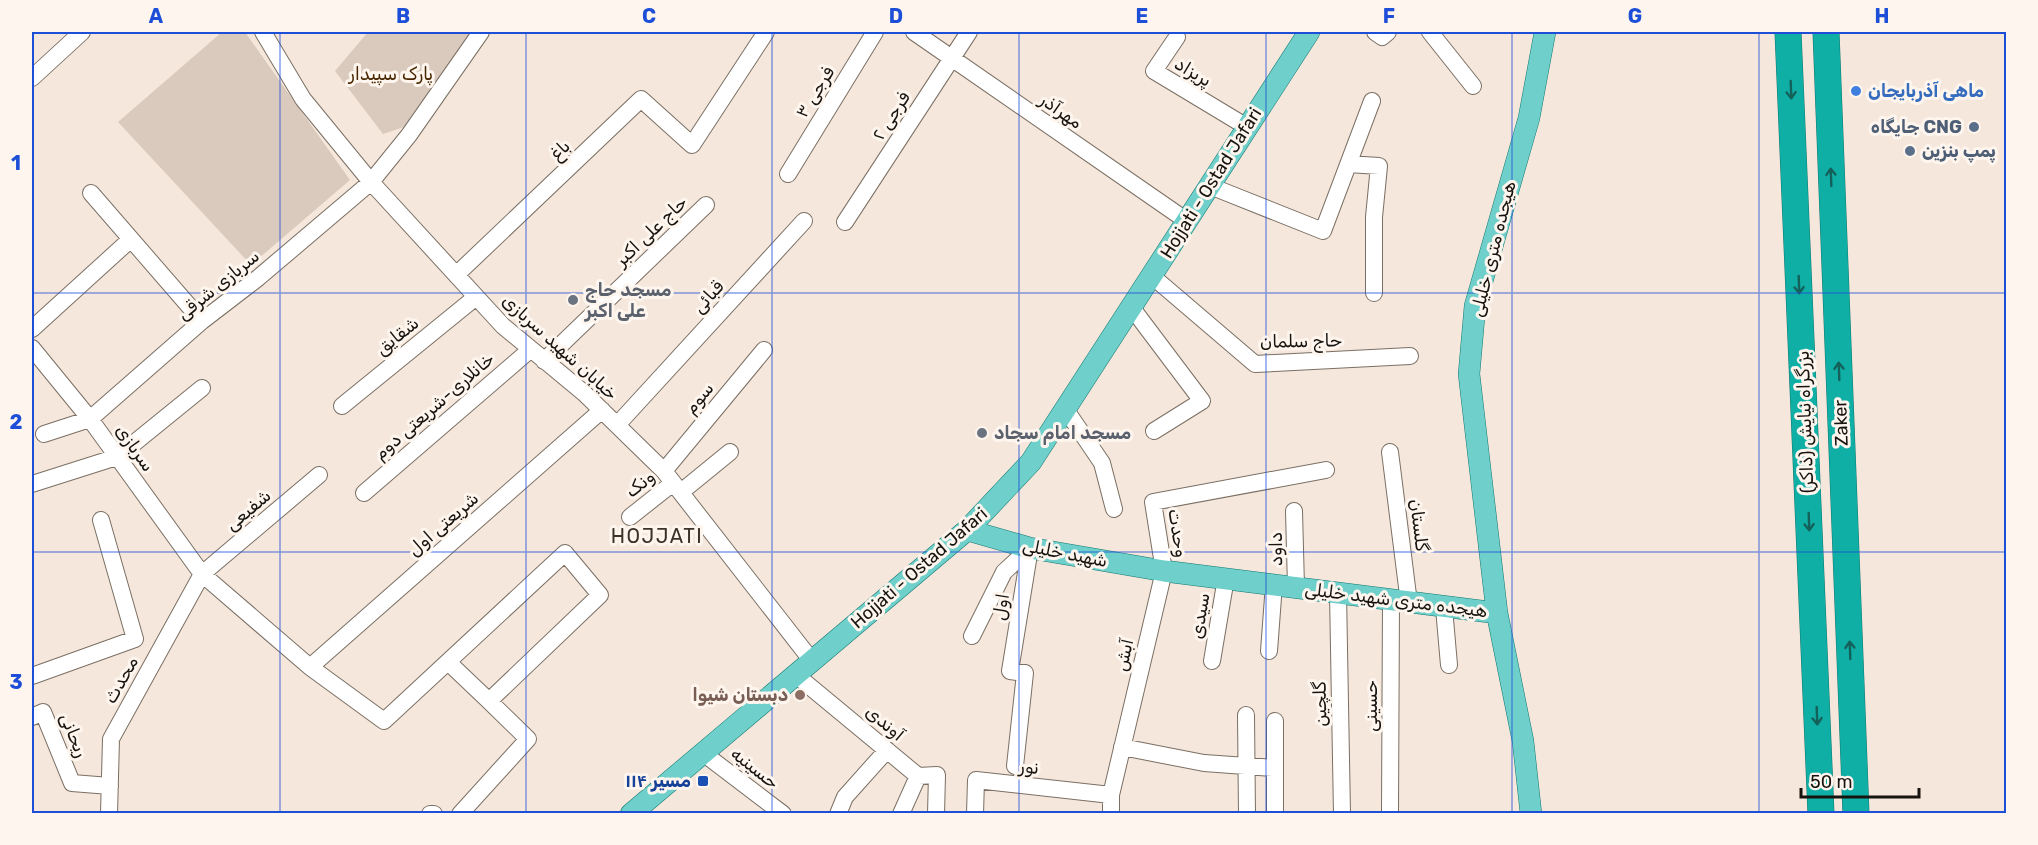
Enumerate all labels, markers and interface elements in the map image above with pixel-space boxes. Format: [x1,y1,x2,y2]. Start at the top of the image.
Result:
text: A [149,4,164,28]
text: B [396,4,410,28]
text: C [642,4,656,28]
text: D [889,4,903,28]
text: E [1136,4,1148,28]
text: F [1383,4,1395,28]
text: G [1628,4,1642,28]
text: H [1875,4,1889,28]
street label: پریزاد [1170,52,1216,92]
street label: فرجی ۳ [791,62,839,122]
park label: پارک سپیدار [348,63,433,86]
one-way arrow [1785,79,1796,99]
place label: ماهی آذربایجان [1868,80,1984,102]
marker: ماهی آذربایجان [1849,84,1863,98]
street label: فرجی ۲ [867,88,915,144]
street label: مهرآذر [1035,88,1087,134]
street label: Hojjati - Ostad Jafari [1156,104,1266,262]
place label: جایگاه CNG [1871,116,1962,138]
marker: جایگاه CNG [1967,120,1981,134]
street label: باغ [545,135,576,166]
place label: پمپ بنزین [1922,140,1996,163]
marker: پمپ بنزین [1903,144,1917,158]
text: 1 [11,151,21,175]
one-way arrow [1825,167,1836,187]
street label: هیجده متری خلیلی [1466,179,1520,319]
street label: حاج علی اکبر [610,191,692,272]
street label: سربازی شرقی [172,245,264,325]
one-way arrow [1793,274,1804,294]
street label: قبائی [688,276,728,318]
place label: مسجد حاج علی اکبر [584,279,671,322]
street label: خیابان شهید سربازی [498,289,622,405]
marker: مسجد حاج علی اکبر [566,293,580,307]
street label: شقایق [371,312,423,360]
street label: حاج سلمان [1260,329,1342,354]
street label: خانلاری-شریعتی دوم [369,348,499,464]
street label: بزرگراه نیایش (ذاکر) [1792,350,1818,494]
one-way arrow [1833,362,1844,382]
street label: سوم [680,378,718,418]
street label: Zaker [1829,399,1853,447]
text: 2 [10,410,23,434]
street label: سربازی [111,420,159,476]
place label: مسجد امام سجاد [994,422,1131,445]
marker: مسجد امام سجاد [975,426,989,440]
street label: ونک [621,466,659,502]
street label: شفیعی [221,485,275,535]
street label: شریعتی اول [403,487,483,561]
street label: گلستان [1405,498,1433,552]
street label: Hojjati - Ostad Jafari [846,503,992,633]
street label: وحدت [1163,507,1193,559]
one-way arrow [1803,511,1814,531]
district label: HOJJATI [611,524,703,548]
street label: داود [1265,532,1287,566]
street label: شهید خلیلی [1021,534,1109,572]
street label: هیجده متری شهید خلیلی [1303,578,1489,622]
street label: سیدی [1186,591,1214,641]
street label: اول [988,592,1014,622]
street label: آبش [1110,636,1139,673]
one-way arrow [1844,641,1855,661]
street label: محدث [99,652,143,708]
text: 3 [9,670,23,694]
street label: حسینی [1360,680,1382,732]
street label: گلچین [1309,681,1331,727]
place label: دبستان شیوا [692,684,788,706]
marker: دبستان شیوا [793,688,807,702]
street label: آوندی [861,700,910,746]
one-way arrow [1811,706,1823,726]
street label: ریحانی [55,710,93,761]
street label: حسینیه [726,742,784,794]
street label: نور [1017,755,1040,779]
scale bar [1801,761,1920,799]
place label: مسیر ۱۱۴ [625,770,691,792]
text: 50 m [1810,771,1853,793]
marker: مسیر ۱۱۴ [696,774,710,788]

